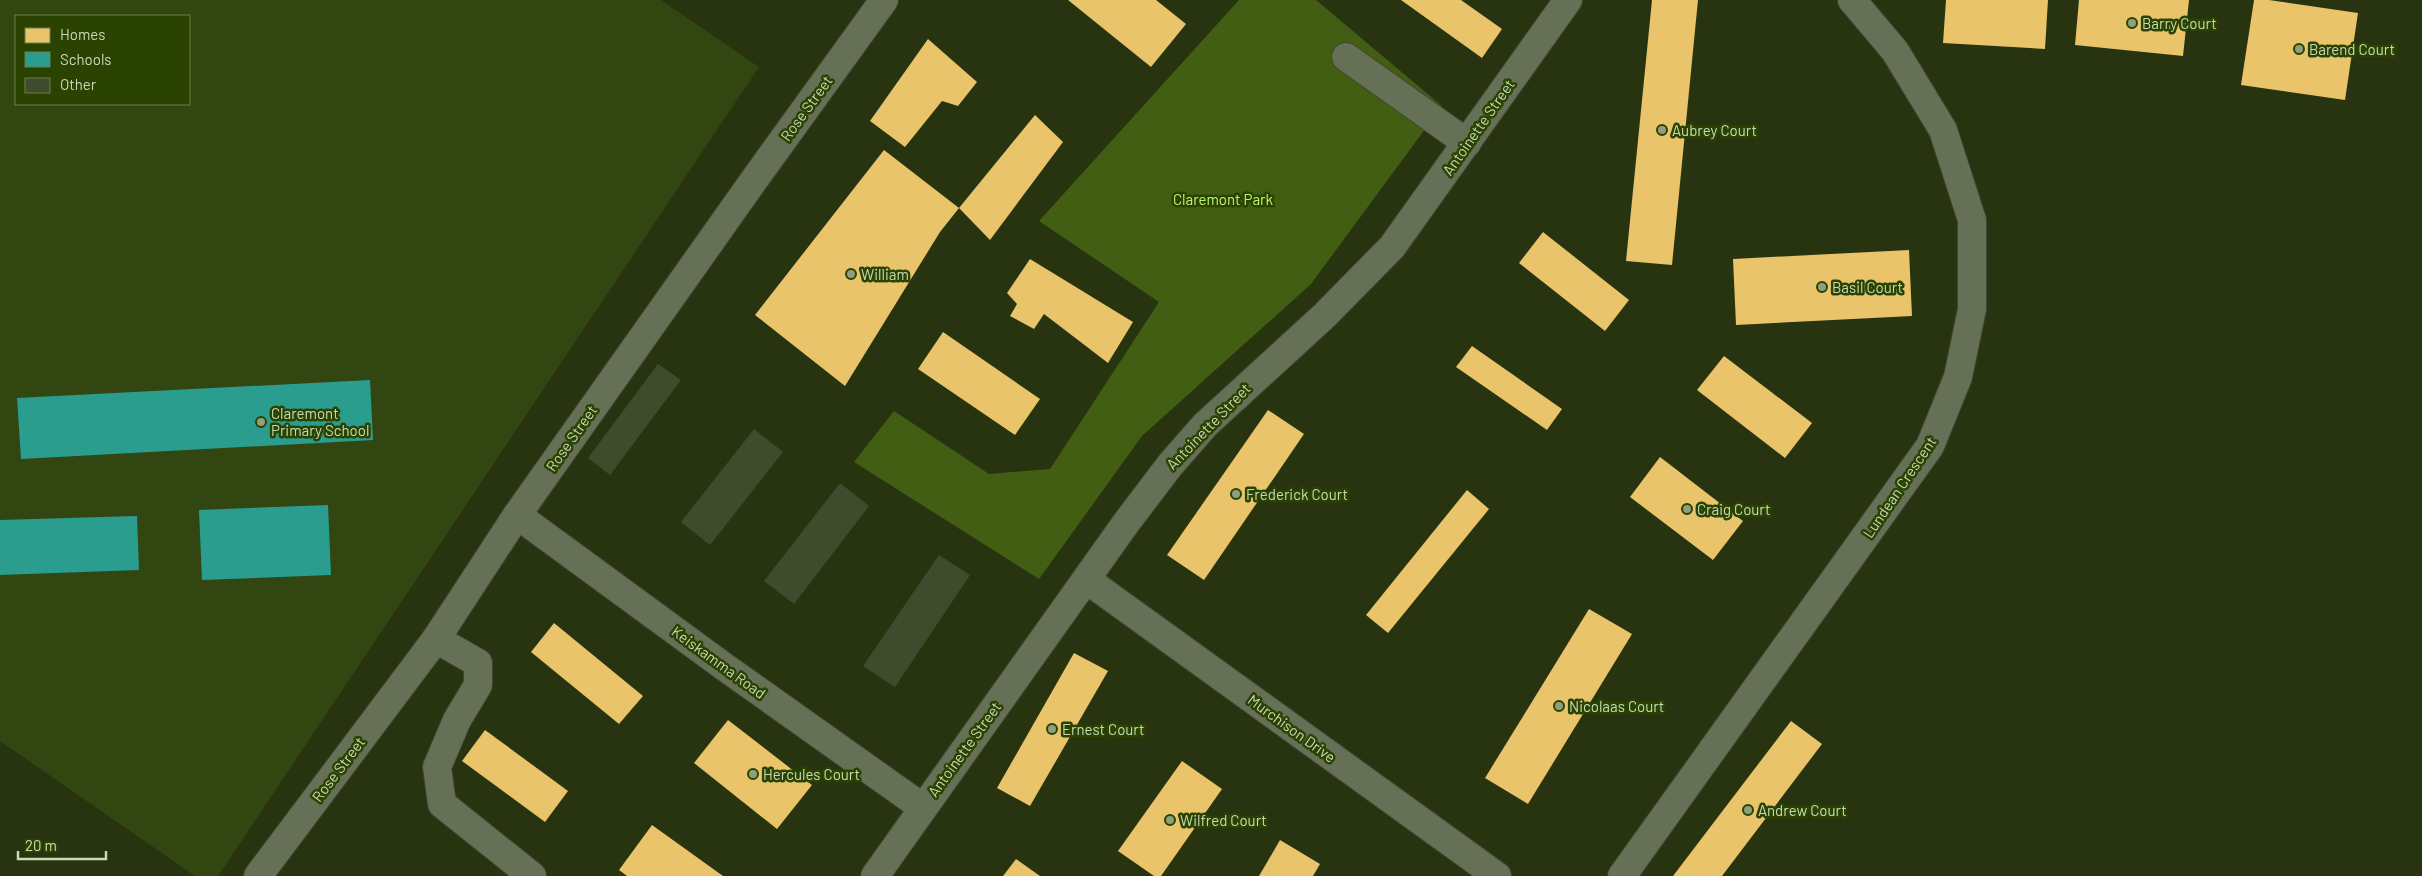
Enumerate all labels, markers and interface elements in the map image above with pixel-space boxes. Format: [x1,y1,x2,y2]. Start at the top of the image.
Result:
place label: Barry Court [2142,14,2217,32]
legend [15,15,190,105]
marker: Barry Court [2126,17,2138,29]
text: Homes [60,25,105,43]
place label: Barend Court [2309,40,2395,58]
marker: Barend Court [2293,43,2305,55]
text: Schools [60,50,112,68]
street label: Rose Street [776,72,836,144]
text: Other [60,75,97,93]
street label: Antoinette Street [1438,76,1518,178]
place label: Aubrey Court [1672,121,1757,139]
marker: Aubrey Court [1656,124,1668,136]
park label: Claremont Park [1173,190,1274,208]
place label: William [861,265,909,283]
marker: William [845,268,857,280]
place label: Basil Court [1832,278,1903,296]
marker: Basil Court [1816,281,1828,293]
street label: Antoinette Street [1162,379,1254,473]
street label: Rose Street [542,402,600,474]
place label: Claremont Primary School [271,404,369,439]
marker: Claremont Primary School [255,416,267,428]
street label: Lundean Crescent [1858,433,1940,541]
place label: Frederick Court [1246,485,1348,503]
marker: Frederick Court [1230,488,1242,500]
place label: Craig Court [1697,500,1771,518]
marker: Craig Court [1681,503,1693,515]
street label: Keiskamma Road [669,622,769,702]
street label: Murchison Drive [1245,690,1339,766]
place label: Nicolaas Court [1569,697,1664,715]
street label: Antoinette Street [924,698,1004,800]
marker: Nicolaas Court [1553,700,1565,712]
place label: Ernest Court [1062,720,1144,738]
marker: Ernest Court [1046,723,1058,735]
street label: Rose Street [308,733,368,805]
place label: Hercules Court [763,765,860,783]
marker: Hercules Court [747,768,759,780]
place label: Andrew Court [1758,801,1847,819]
marker: Andrew Court [1742,804,1754,816]
place label: Wilfred Court [1180,811,1267,829]
marker: Wilfred Court [1164,814,1176,826]
scale bar [18,828,105,860]
text: 20 m [25,836,57,854]

